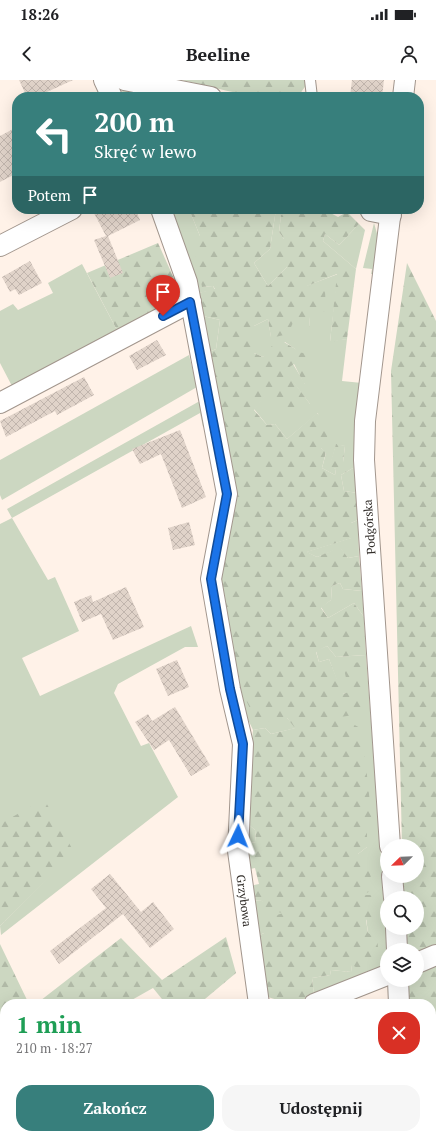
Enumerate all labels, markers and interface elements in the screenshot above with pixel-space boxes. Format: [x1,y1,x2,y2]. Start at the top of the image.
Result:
text: 18:26 [20,4,59,24]
text: Beeline [186,42,250,66]
icon: back [16,43,38,65]
icon: person [398,43,420,65]
text: 200 m [94,103,175,140]
icon: left [28,108,80,160]
text: Skręć w lewo [94,139,196,163]
icon: arrive [79,184,101,206]
text: Potem [28,185,71,205]
pin [146,275,180,316]
icon: arrive [152,281,174,303]
street label: Podgórska [360,499,378,555]
position arrow [217,815,259,857]
north arrow [380,839,424,883]
map controls [380,839,424,987]
street label: Grzybowa [234,874,256,928]
button: search [380,891,424,935]
button: layers [380,943,424,987]
text: 1 min [16,1008,82,1040]
button: close [378,1012,420,1054]
text: 210 m · 18:27 [16,1039,93,1057]
button: Zakończ [16,1085,214,1131]
button: Udostępnij [222,1085,420,1131]

